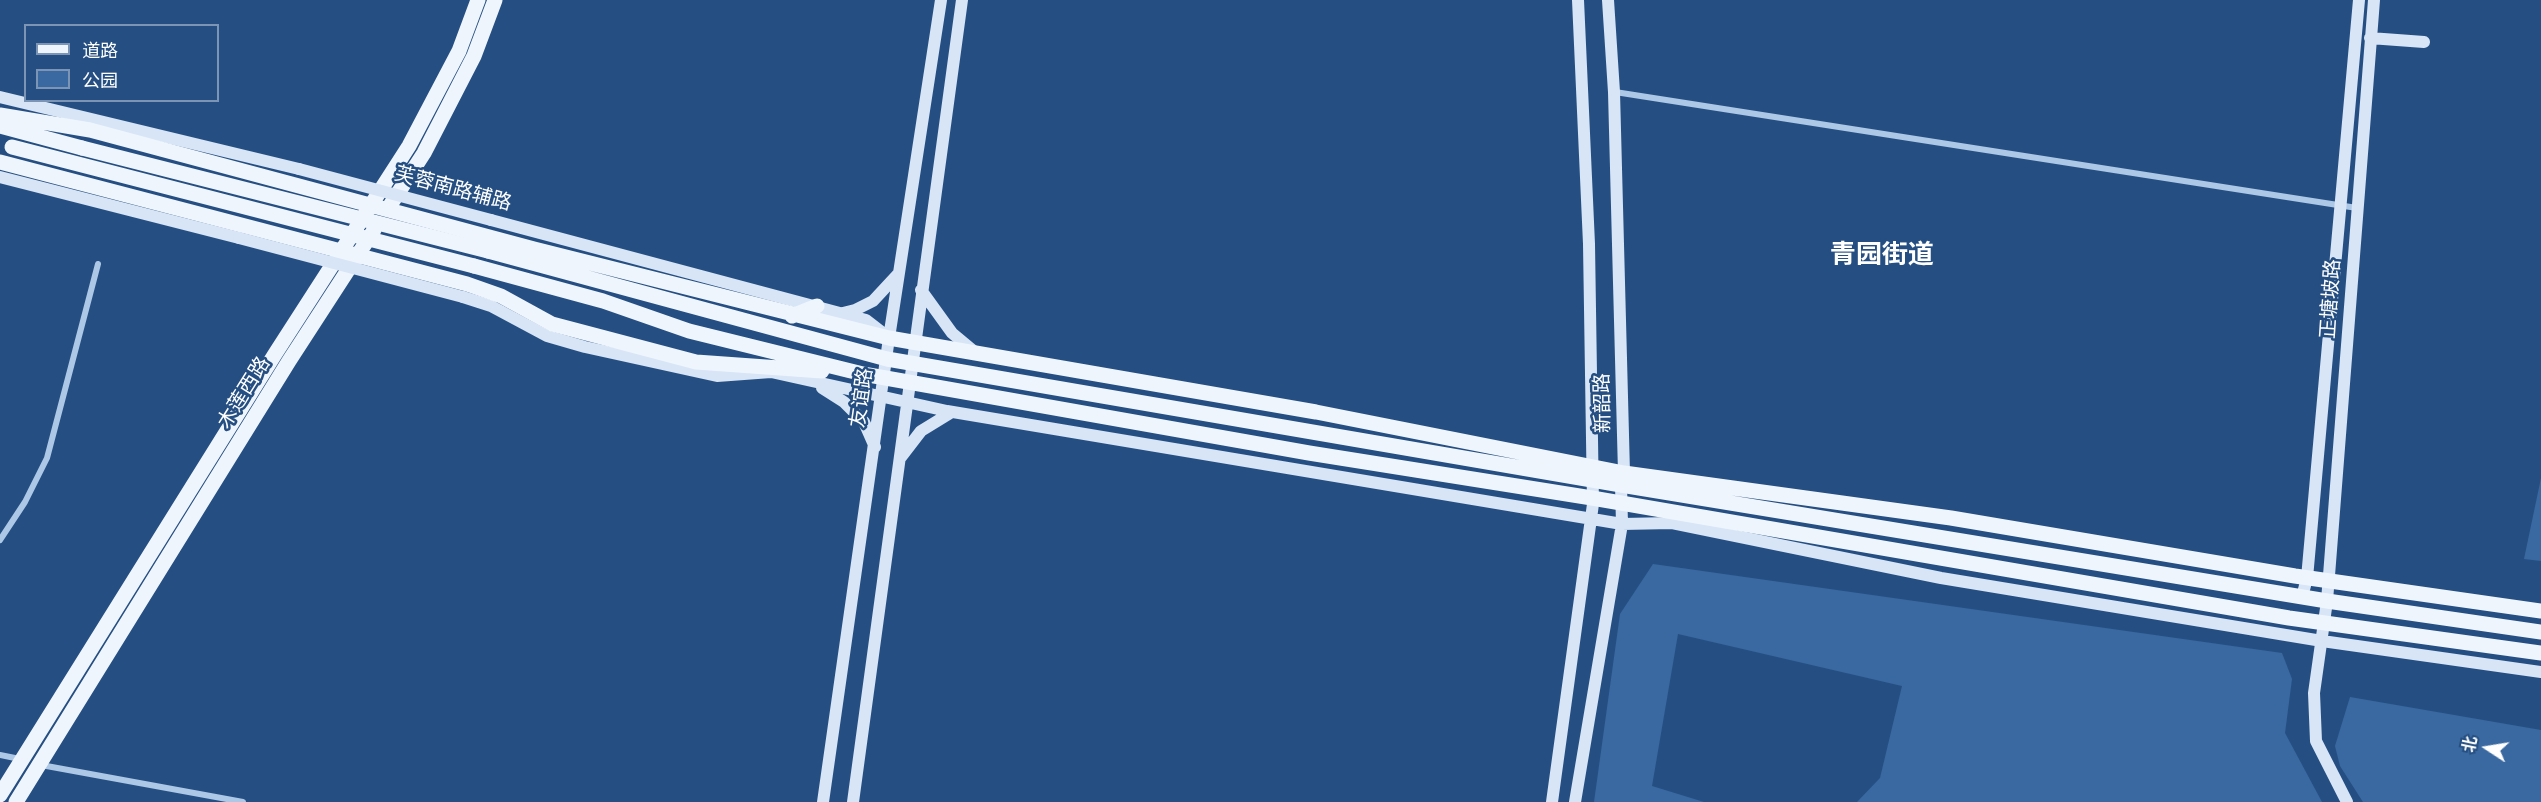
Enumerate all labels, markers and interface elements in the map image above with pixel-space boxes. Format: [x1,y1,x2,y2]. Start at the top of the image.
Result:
legend [24,24,219,102]
text: 道路 [82,38,118,62]
text: 公园 [82,68,118,92]
street label: 芙蓉南路辅路 [392,162,514,216]
district label: 青园街道 [1830,240,1934,272]
street label: 正塘坡路 [2316,258,2346,340]
street label: 木莲西路 [213,353,275,433]
street label: 友谊路 [846,367,878,429]
street label: 新韶路 [1590,373,1616,433]
north arrow [2457,718,2517,778]
text: 北 [2457,734,2482,754]

